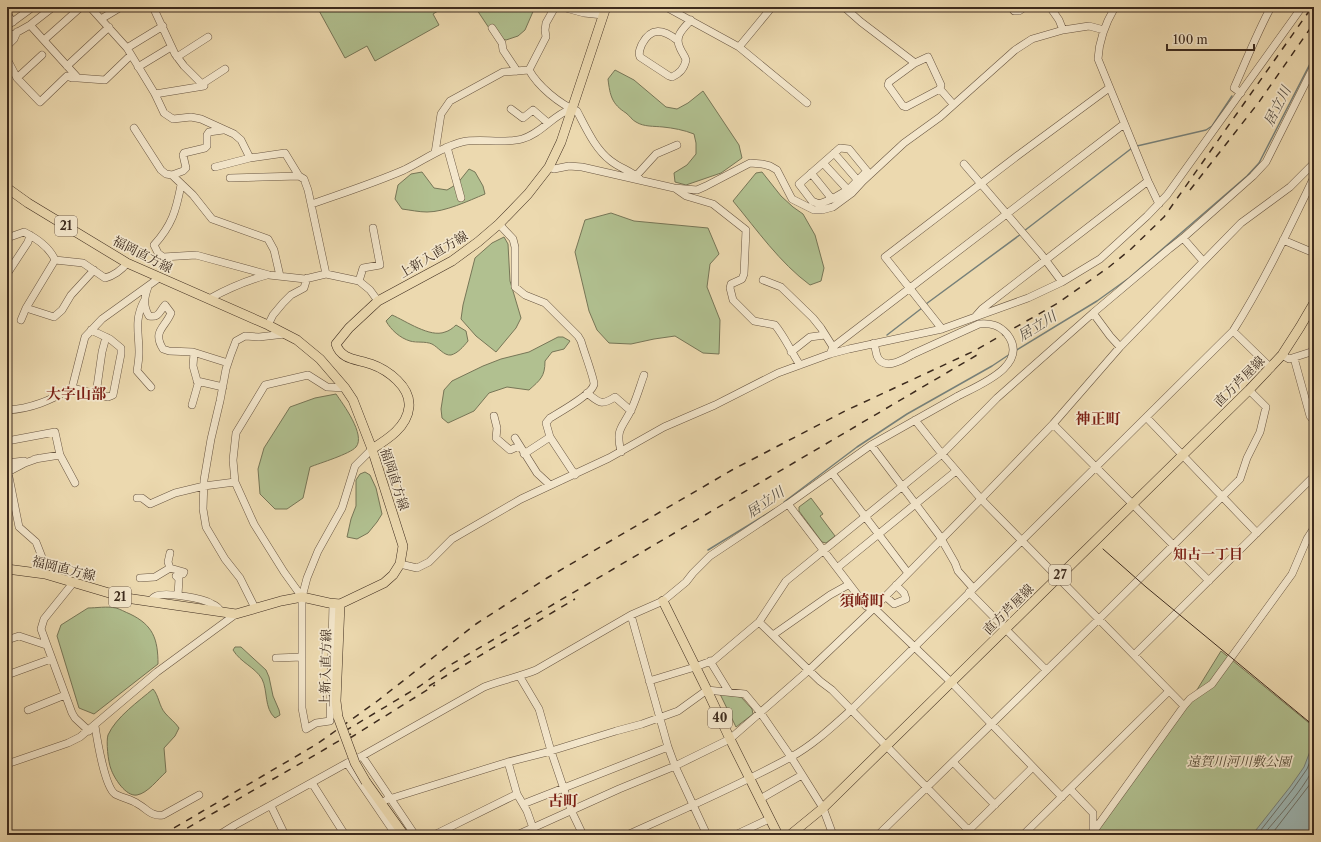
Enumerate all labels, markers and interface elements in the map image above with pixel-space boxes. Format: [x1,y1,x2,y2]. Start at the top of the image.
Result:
scale bar [1167,26,1254,52]
text: 100 m [1173,32,1208,47]
water label: 居立川 [1259,81,1295,129]
road number: 21 [55,216,77,236]
street label: 上新入直方線 [395,227,471,281]
street label: 福岡直方線 [110,232,176,276]
water label: 居立川 [1014,306,1061,345]
street label: 直方芦屋線 [1210,352,1268,410]
district label: 大字山部 [46,384,107,403]
district label: 神正町 [1075,409,1121,428]
street label: 福岡直方線 [377,446,413,512]
water label: 居立川 [743,482,789,521]
district label: 知古一丁目 [1173,545,1243,563]
street label: 福岡直方線 [31,552,97,584]
road number: 27 [1049,565,1071,585]
street label: 直方芦屋線 [979,580,1037,638]
road number: 21 [109,587,131,607]
district label: 須崎町 [839,591,885,610]
street label: 上新入直方線 [316,629,334,707]
road number: 40 [708,708,732,728]
park label: 遠賀川河川敷公園 [1187,753,1293,769]
district label: 古町 [548,791,578,810]

